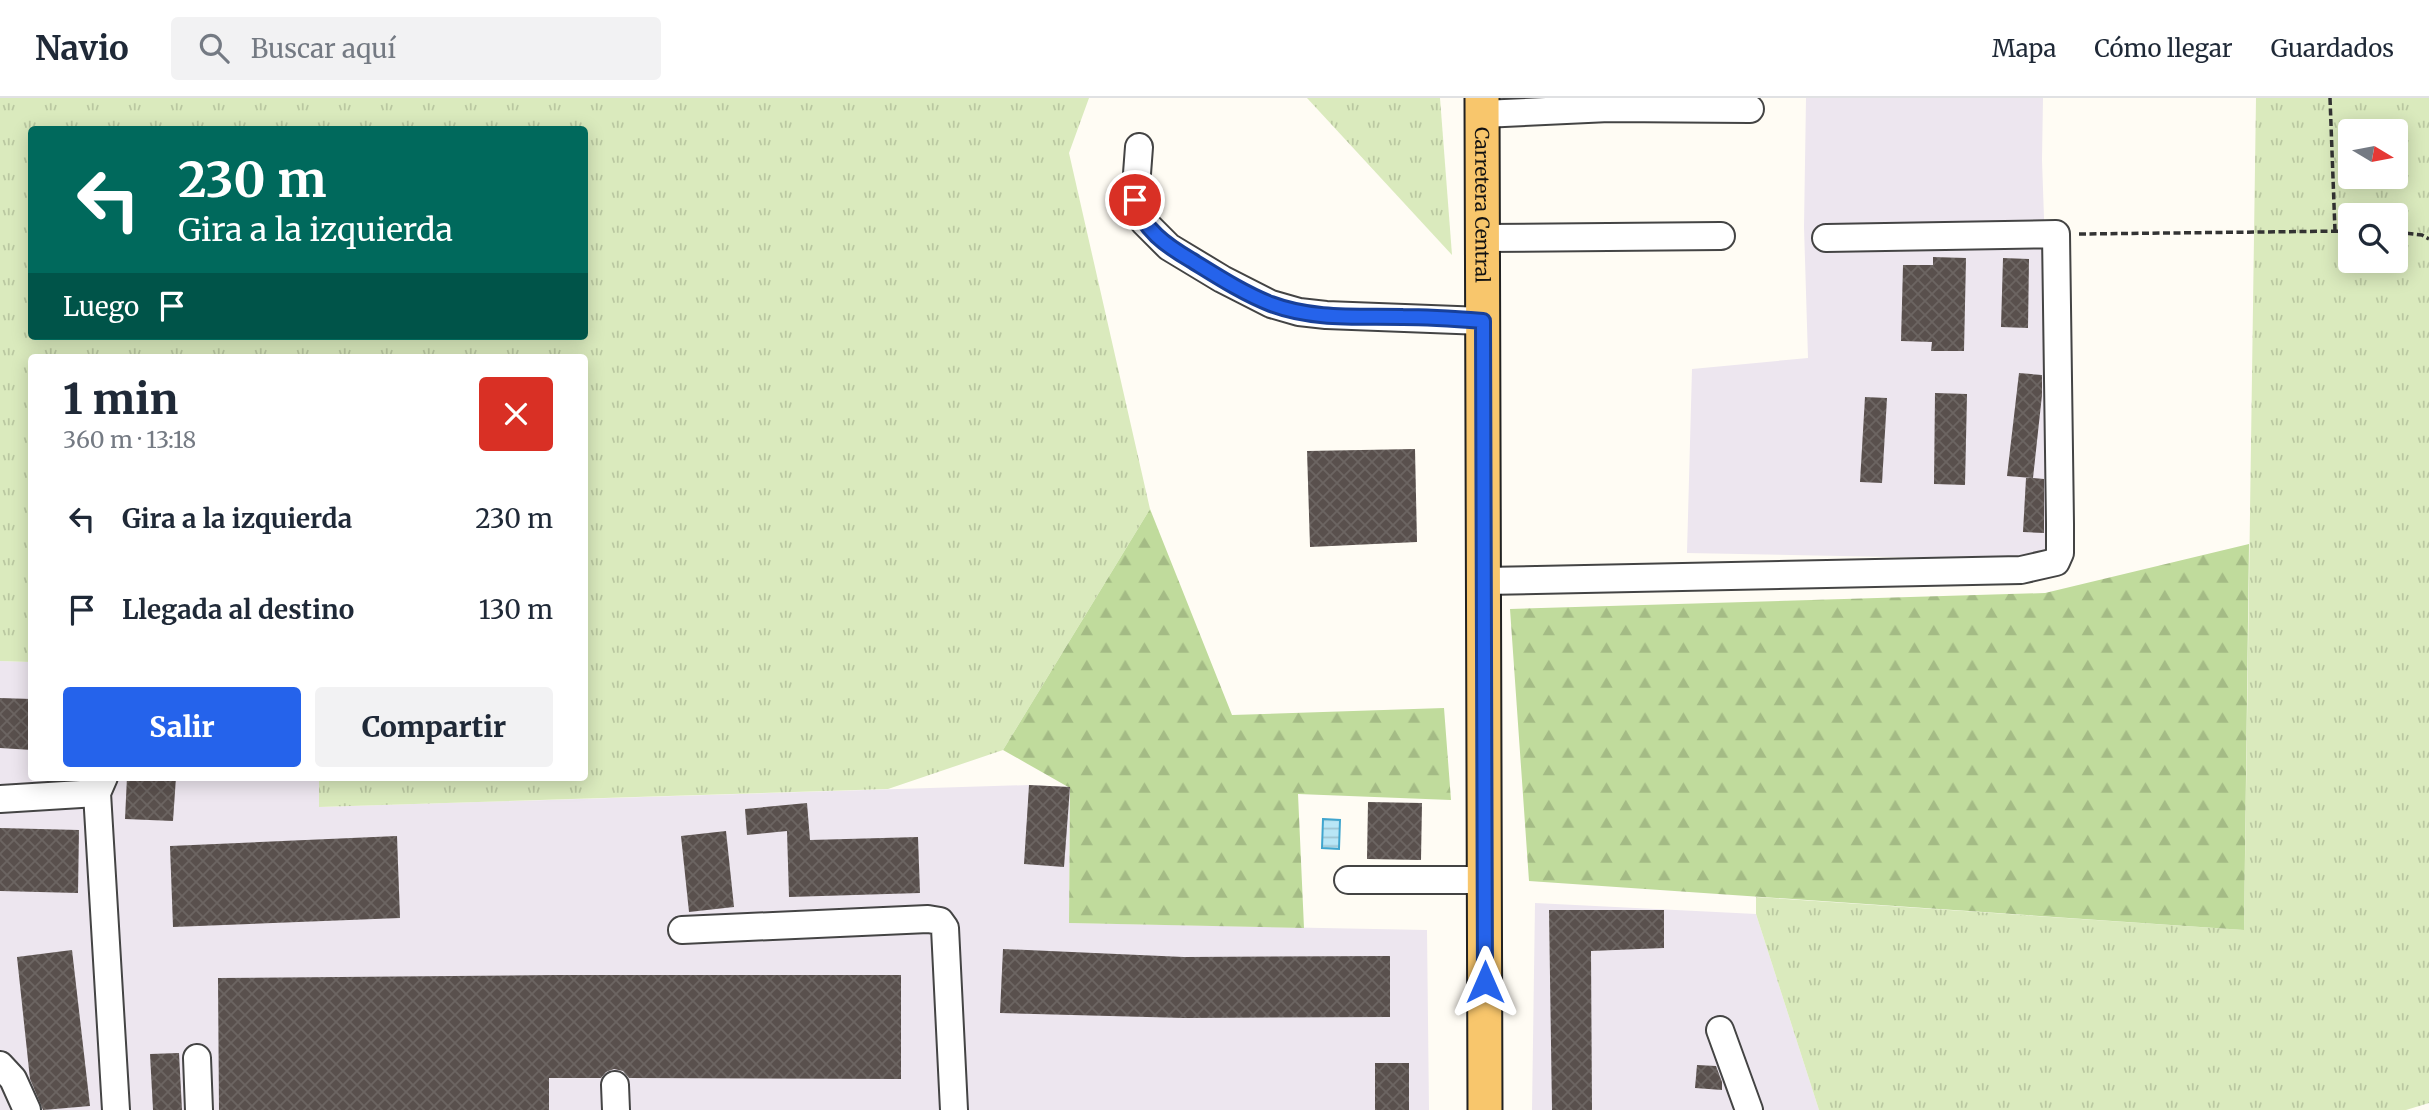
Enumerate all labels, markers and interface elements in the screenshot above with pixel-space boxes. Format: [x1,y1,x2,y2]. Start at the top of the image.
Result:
search box [171,17,661,80]
text: Navio [35,28,129,69]
icon: search [195,29,233,67]
text: Buscar aquí [251,32,396,65]
text: Mapa [1992,33,2056,64]
text: Cómo llegar [2094,33,2233,64]
text: Guardados [2271,33,2394,64]
north arrow [2338,119,2408,189]
map controls [2338,119,2408,273]
street label: Carretera Central [1470,127,1495,283]
text: 230 m [178,149,326,210]
icon: left [63,154,154,245]
pin [1105,170,1165,230]
icon: arrive [1116,181,1154,219]
button: search [2338,203,2408,273]
text: Gira a la izquierda [178,210,453,250]
icon: arrive [153,287,191,325]
text: Luego [63,290,139,323]
text: 1 min [63,373,178,425]
button: close [479,377,553,451]
text: 360 m · 13:18 [63,425,196,454]
icon: left [63,500,101,538]
text: Gira a la izquierda [122,502,352,535]
text: 230 m [475,502,553,535]
icon: arrive [63,591,101,629]
text: Llegada al destino [122,593,354,626]
text: 130 m [479,593,553,626]
button: Salir [63,687,301,767]
button: Compartir [315,687,553,767]
position arrow [1448,945,1522,1019]

